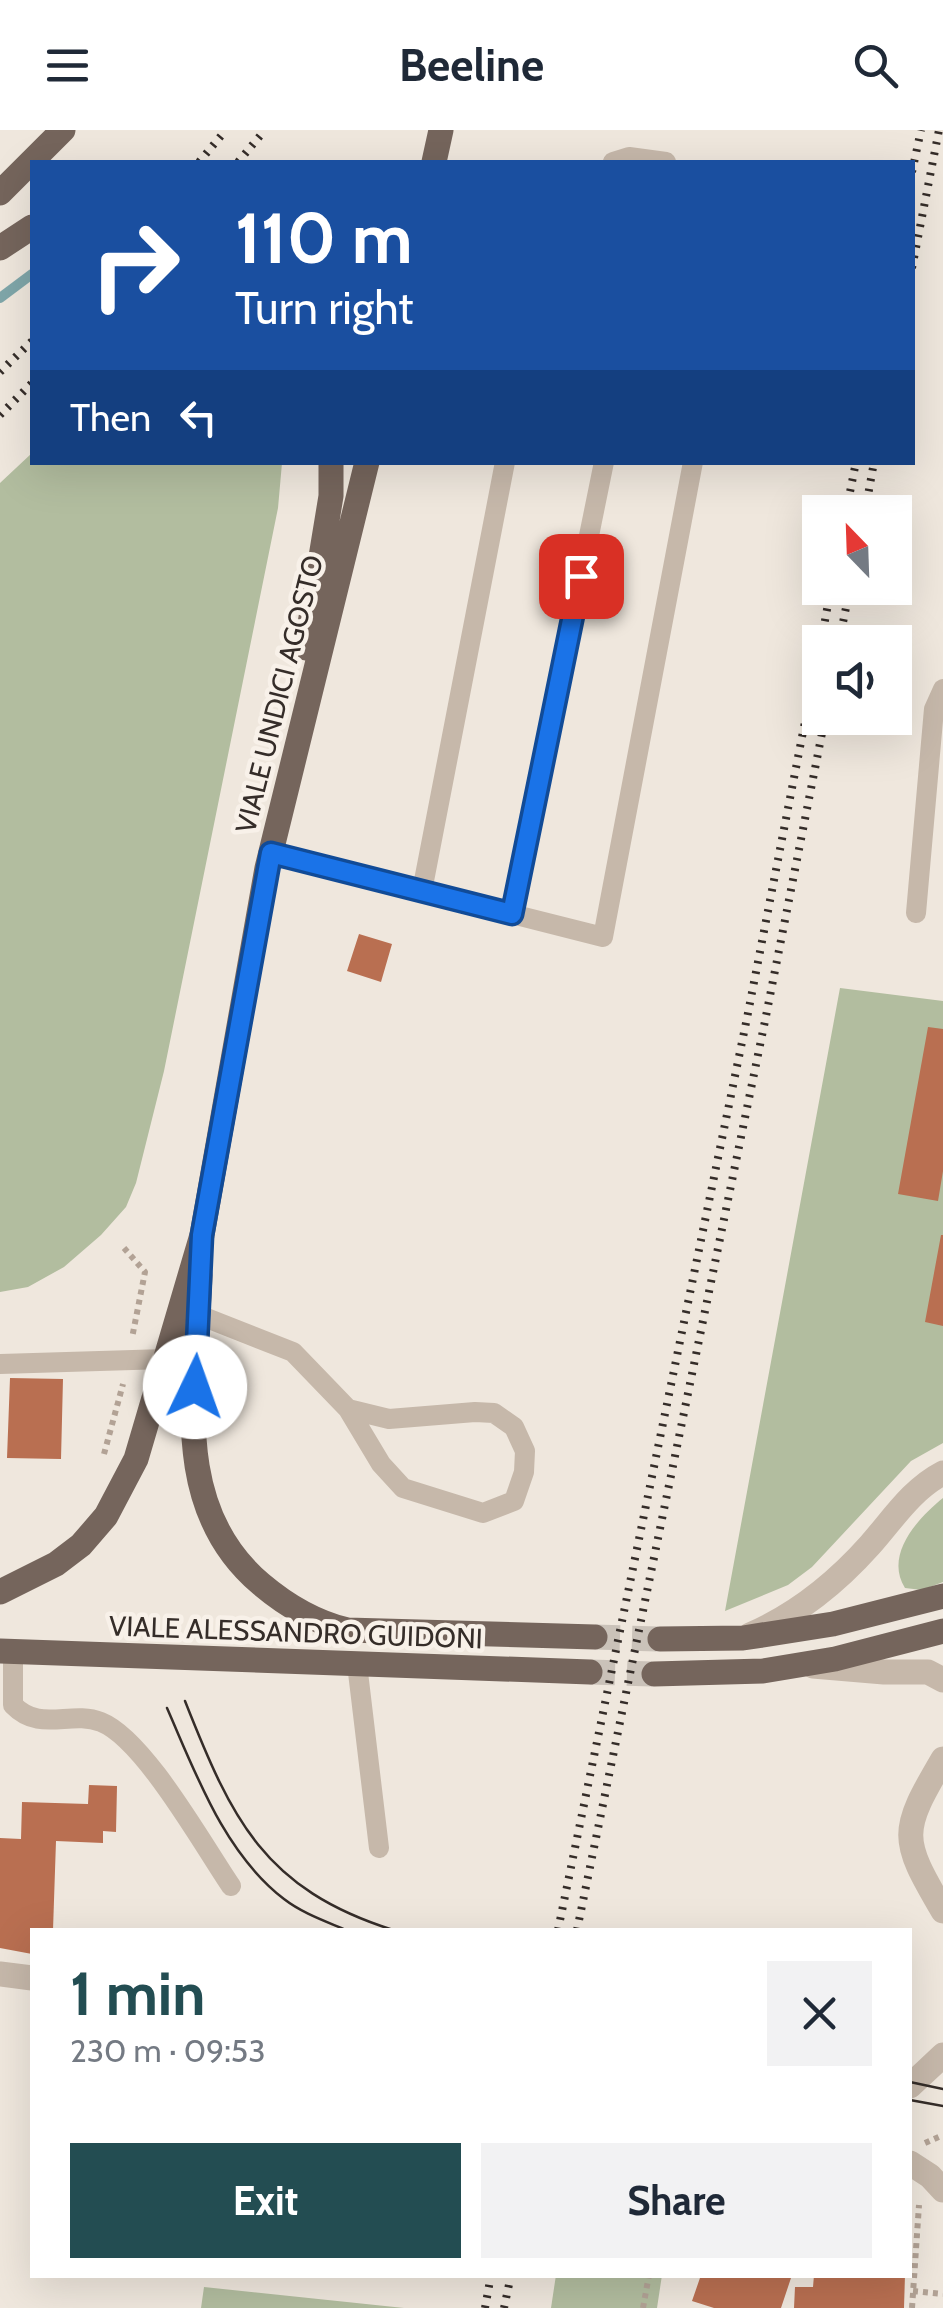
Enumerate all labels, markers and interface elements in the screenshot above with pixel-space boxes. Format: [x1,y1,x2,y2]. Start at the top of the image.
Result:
icon: menu [40,38,95,93]
text: Beeline [399,38,544,92]
icon: search [848,38,903,93]
text: 110 m [235,195,413,281]
icon: right [70,200,200,330]
text: Turn right [235,281,414,335]
icon: left [171,390,226,445]
text: Then [70,394,151,441]
north arrow [802,495,912,605]
map controls [802,495,912,735]
pin [539,534,624,619]
icon: arrive [554,549,609,604]
street label: VIALE UNDICI AGOSTO [228,552,330,836]
button: sound [802,625,912,735]
position arrow [143,1335,247,1439]
street label: VIALE ALESSANDRO GUIDONI [109,1608,483,1656]
text: 1 min [70,1957,205,2030]
button: close [767,1961,872,2066]
text: 230 m · 09:53 [70,2031,266,2070]
button: Exit [70,2143,461,2258]
button: Share [481,2143,872,2258]

